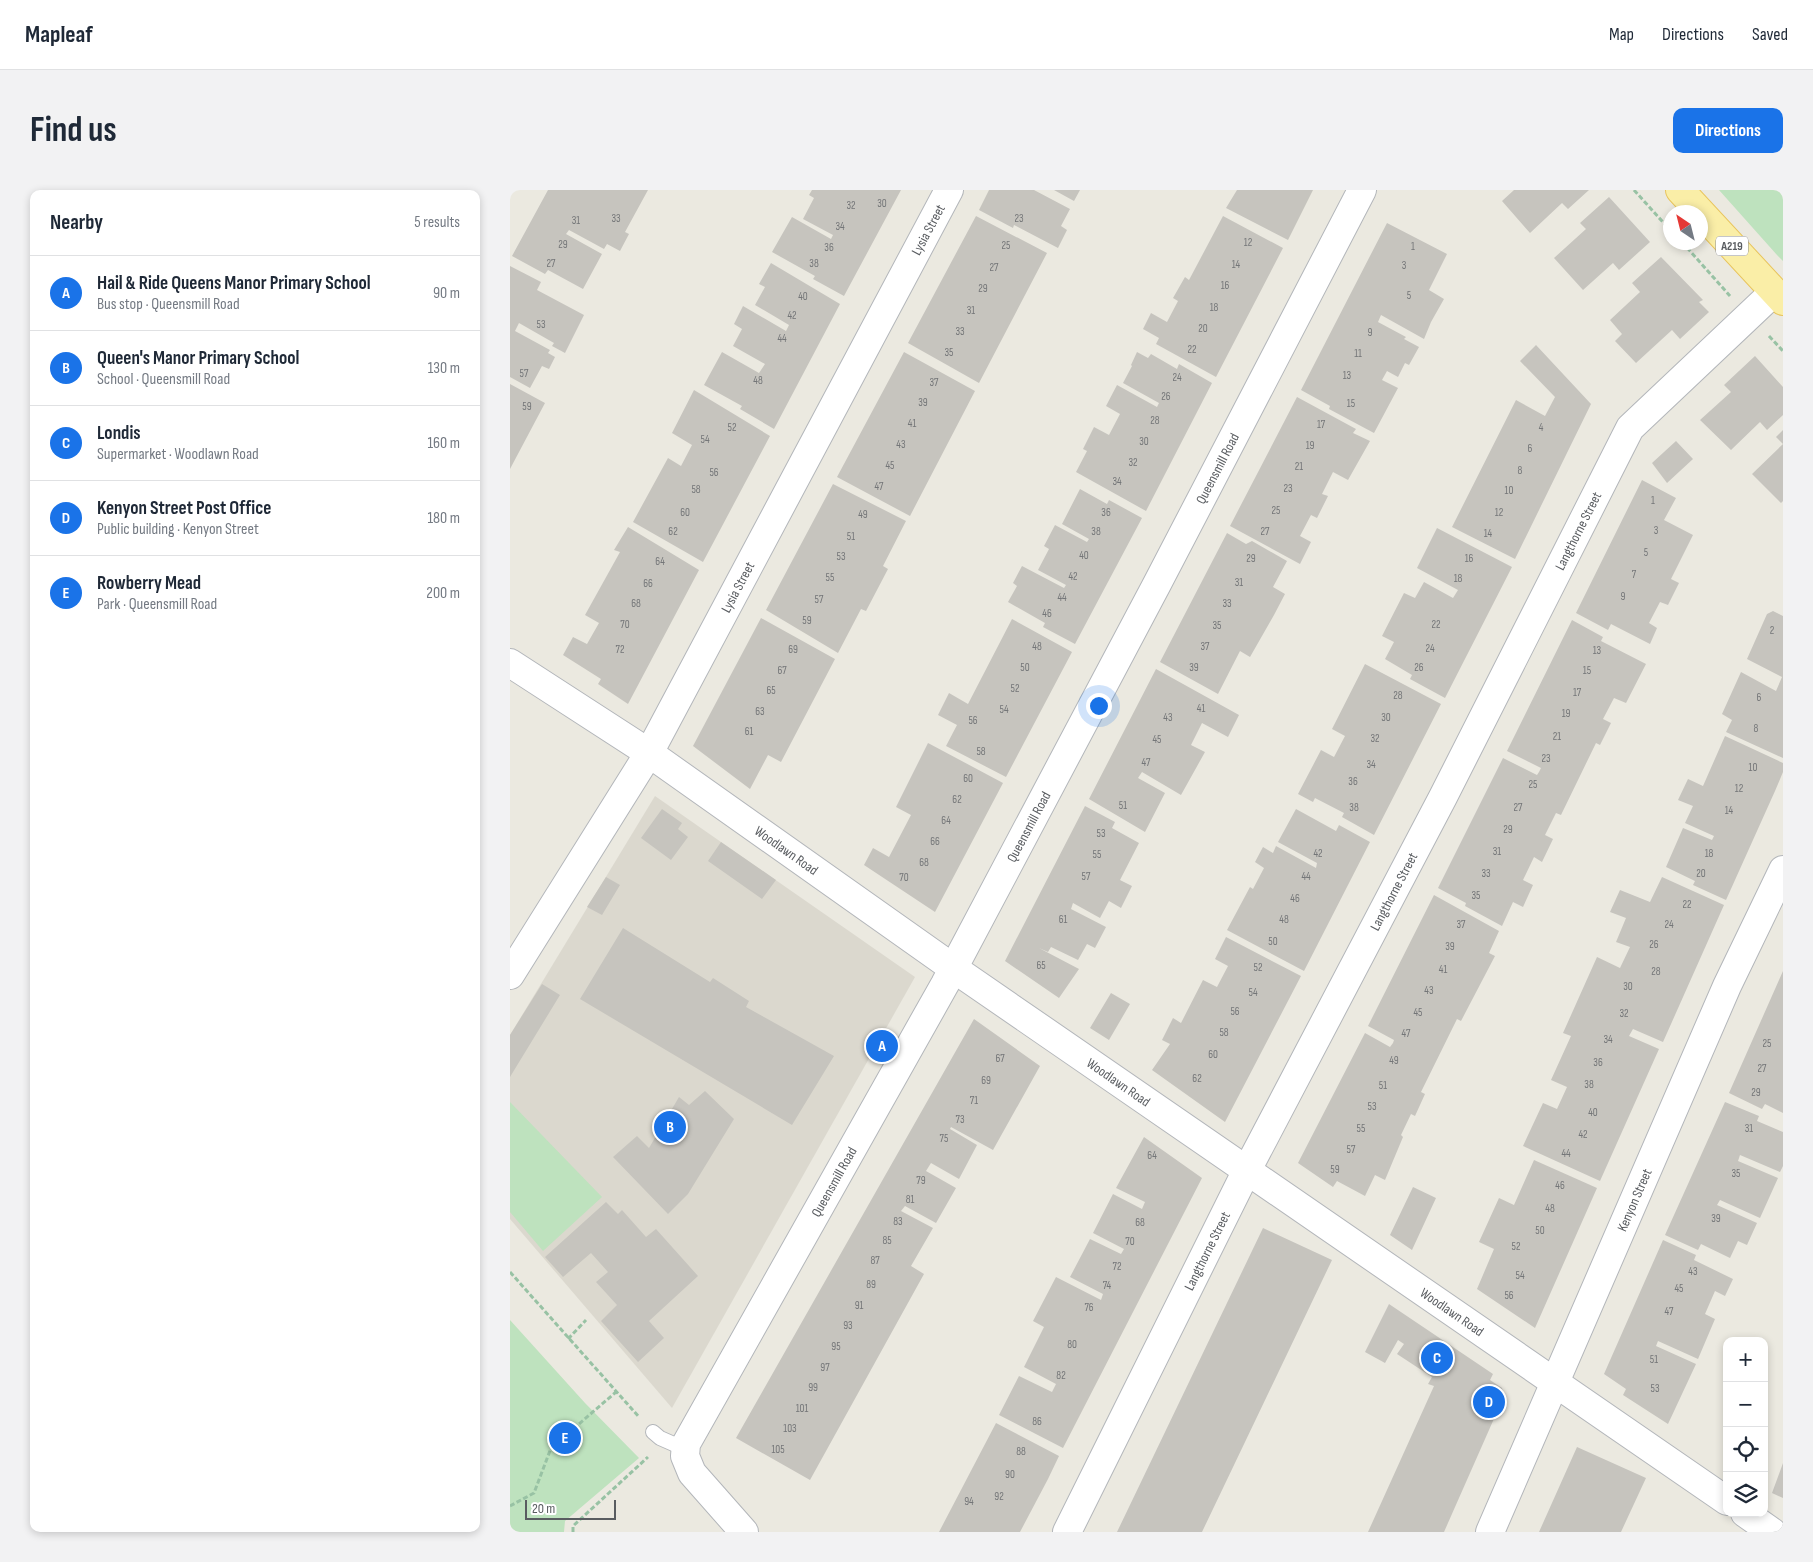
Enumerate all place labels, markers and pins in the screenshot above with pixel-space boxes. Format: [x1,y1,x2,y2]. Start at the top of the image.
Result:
pin: A [866,1027,898,1065]
pin: B [654,1108,686,1146]
pin: C [1421,1339,1453,1377]
pin: D [1473,1383,1505,1421]
pin: E [549,1419,581,1457]

